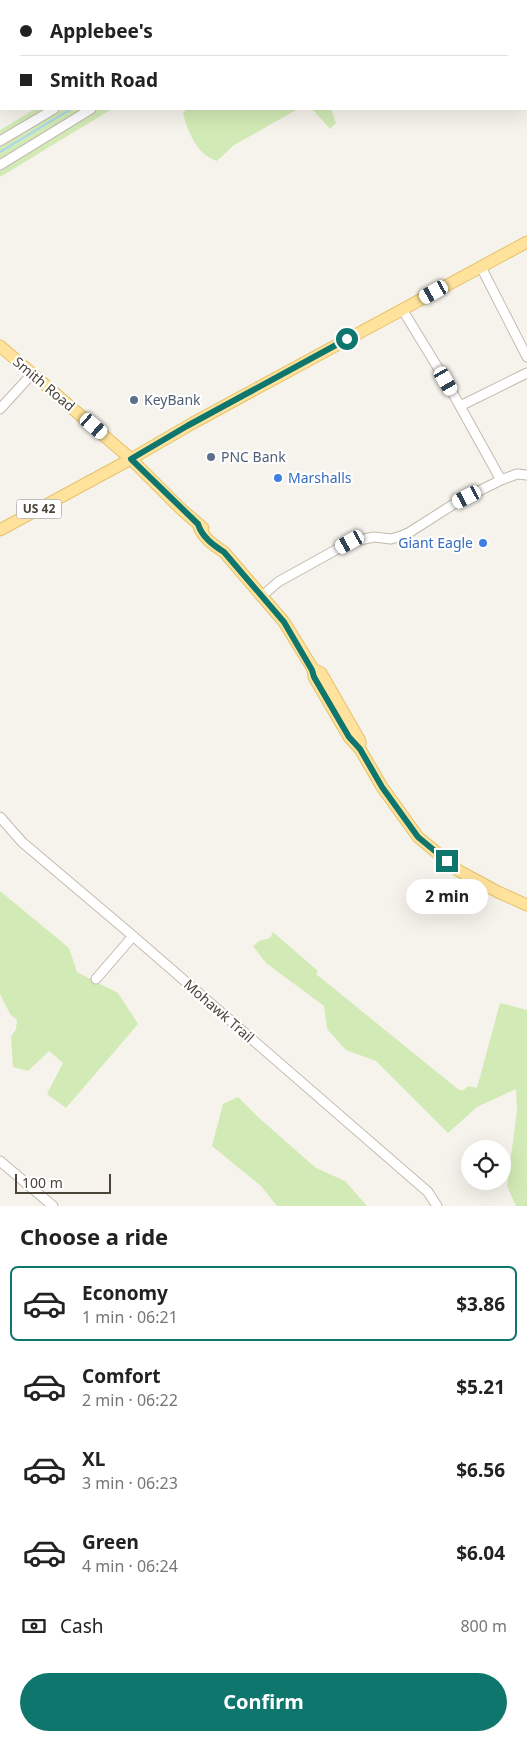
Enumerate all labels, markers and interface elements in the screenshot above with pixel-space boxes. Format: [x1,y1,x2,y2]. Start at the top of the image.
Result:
text: Applebee's [50,18,153,44]
text: Smith Road [50,67,158,93]
car [417,278,450,306]
route start [336,328,358,350]
street label: Smith Road [9,352,79,415]
car [432,364,459,398]
place label: KeyBank [144,390,201,409]
marker: KeyBank [128,394,140,406]
car [77,410,110,442]
place label: PNC Bank [221,447,286,466]
marker: PNC Bank [205,451,217,463]
place label: Marshalls [288,468,352,487]
marker: Marshalls [272,472,284,484]
car [450,484,483,510]
road number: US 42 [16,499,62,518]
car [333,528,366,556]
place label: Giant Eagle [398,533,473,552]
marker: Giant Eagle [477,537,489,549]
route end [436,850,458,872]
callout: 2 min [406,878,488,914]
text: 2 min [425,885,469,907]
street label: Mohawk Trail [180,975,259,1046]
map controls [461,1140,511,1190]
button: locate [461,1140,511,1190]
scale bar [15,1171,111,1194]
text: 100 m [22,1173,63,1192]
text: Choose a ride [20,1221,168,1251]
text: Economy [82,1280,168,1306]
icon: car [22,1281,67,1326]
text: $3.86 [456,1291,505,1317]
text: 1 min · 06:21 [82,1306,178,1328]
text: Comfort [82,1363,161,1389]
icon: car [22,1364,67,1409]
text: $5.21 [456,1374,505,1400]
text: 2 min · 06:22 [82,1389,178,1411]
text: XL [82,1446,105,1472]
icon: car [22,1447,67,1492]
text: $6.56 [456,1457,505,1483]
text: 3 min · 06:23 [82,1472,178,1494]
text: Green [82,1529,139,1555]
icon: car [22,1530,67,1575]
text: $6.04 [456,1540,505,1566]
text: 4 min · 06:24 [82,1555,178,1577]
icon: cash [20,1612,48,1640]
text: Cash [60,1613,104,1639]
text: 800 m [460,1615,507,1637]
button: Confirm [20,1673,507,1731]

